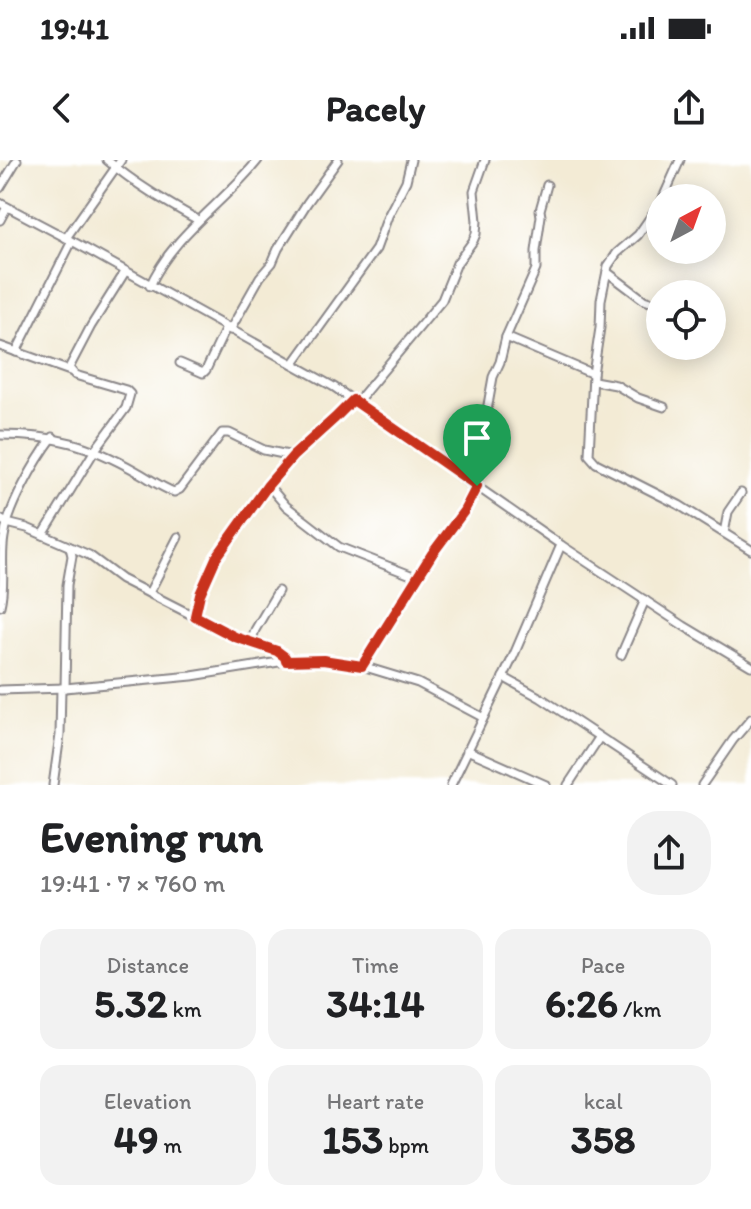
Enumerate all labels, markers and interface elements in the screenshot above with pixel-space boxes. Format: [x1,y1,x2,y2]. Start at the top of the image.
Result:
text: 19:41 [40,10,109,47]
icon: back [40,86,84,130]
icon: share [667,86,711,130]
text: Pacely [326,87,425,130]
north arrow [646,184,726,264]
map controls [646,184,726,360]
button: locate [646,280,726,360]
pin [443,404,511,486]
icon: arrive [455,416,499,460]
text: Evening run [40,810,263,863]
button: share [627,811,711,895]
text: 19:41 · 7 × 760 m [40,867,225,899]
text: Distance [107,952,189,979]
text: Time [352,952,399,979]
text: Pace [581,952,625,979]
text: 5.32 [94,979,168,1027]
text: 34:14 [326,979,425,1027]
text: 6:26 [545,979,618,1027]
text: km [168,996,202,1023]
text: /km [618,996,661,1023]
text: Elevation [104,1088,192,1115]
text: Heart rate [327,1088,424,1115]
text: kcal [584,1088,623,1115]
text: 49 [114,1115,159,1163]
text: 153 [322,1115,383,1163]
text: 358 [571,1115,636,1163]
text: m [159,1132,182,1159]
text: bpm [383,1132,429,1159]

